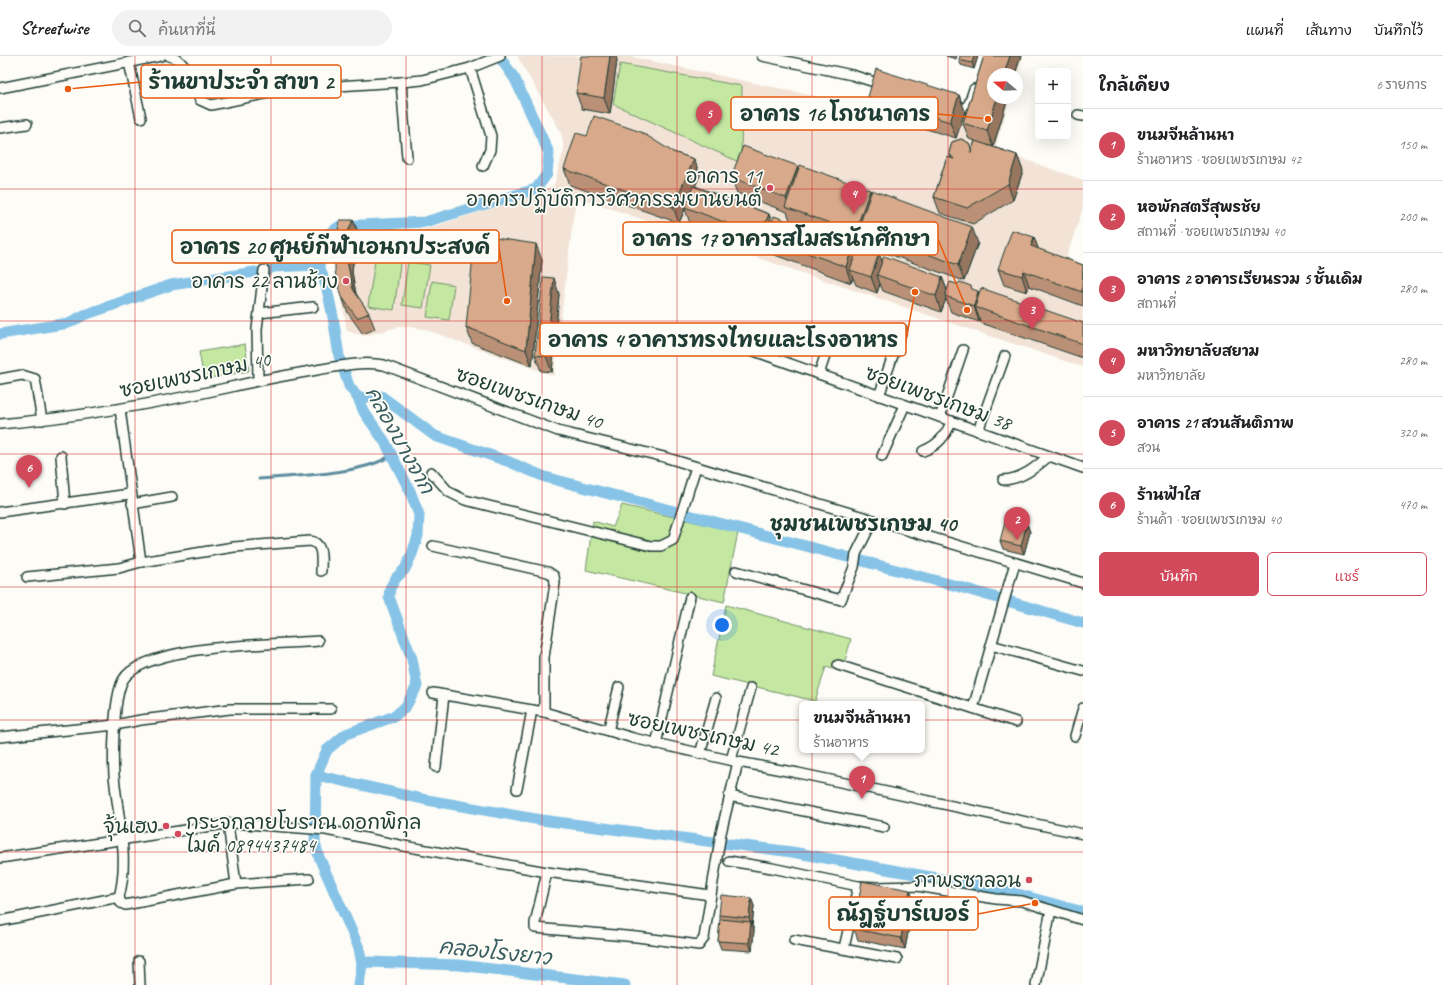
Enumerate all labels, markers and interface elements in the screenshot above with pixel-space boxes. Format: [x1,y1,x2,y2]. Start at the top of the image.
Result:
search box [112,10,392,46]
text: Streetwise [20,16,88,40]
icon: search [126,17,148,39]
text: ค้นหาที่นี่ [158,21,215,40]
text: แผนที่ [1246,22,1283,39]
text: เส้นทาง [1305,22,1352,39]
text: บันทึกไว้ [1374,22,1423,39]
callout: ร้านขาประจำ สาขา 2 [141,65,341,98]
text: ร้านขาประจำ สาขา 2 [149,67,336,95]
north arrow [987,68,1023,104]
map controls [1035,68,1071,140]
button: + [1035,68,1071,104]
text: ใกล้เคียง [1099,75,1170,96]
text: 6 รายการ [1376,77,1427,93]
callout: อาคาร 16 โภชนาคาร [731,97,938,130]
text: อาคาร 16 โภชนาคาร [740,99,930,127]
pin: 5 [696,101,722,134]
button: − [1035,104,1071,140]
text: ขนมจีนล้านนา [1137,126,1234,145]
text: 1 [1109,137,1115,153]
text: 150 m [1399,137,1427,153]
text: ร้านอาหาร · ซอยเพชรเกษม 42 [1137,152,1301,168]
place label: อาคาร 11 อาคารปฏิบัติการวิศวกรรมยานยนต์ [466,164,763,213]
pin: 4 [841,181,867,214]
marker: อาคาร 11 อาคารปฏิบัติการวิศวกรรมยานยนต์ [765,183,775,193]
text: หอพักสตรีสุพรชัย [1137,198,1261,217]
text: 2 [1109,209,1115,225]
text: 200 m [1399,209,1427,225]
callout: อาคาร 17 อาคารสโมสรนักศึกษา [623,222,938,255]
text: อาคาร 17 อาคารสโมสรนักศึกษา [632,224,930,252]
text: สถานที่ · ซอยเพชรเกษม 40 [1137,224,1285,240]
callout: อาคาร 20 ศูนย์กีฬาเอนกประสงค์ [172,230,499,263]
text: อาคาร 20 ศูนย์กีฬาเอนกประสงค์ [180,232,490,262]
place label: อาคาร 22 ลานช้าง [192,268,338,294]
text: อาคาร 2 อาคารเรียนรวม 5 ชั้นเดิม [1137,270,1363,289]
marker: อาคาร 22 ลานช้าง [341,276,351,286]
text: 3 [1109,281,1115,297]
text: 280 m [1399,281,1427,297]
text: สถานที่ [1137,296,1176,312]
pin: 3 [1019,297,1045,330]
callout: อาคาร 4 อาคารทรงไทยและโรงอาหาร [540,323,906,356]
text: อาคาร 4 อาคารทรงไทยและโรงอาหาร [548,325,898,353]
text: มหาวิทยาลัยสยาม [1137,342,1259,361]
street label: ซอยเพชรเกษม 40 [117,346,275,403]
text: 4 [1109,353,1115,369]
text: 280 m [1399,353,1427,369]
street label: ซอยเพชรเกษม 38 [862,360,1016,437]
street label: ซอยเพชรเกษม 40 [452,361,608,435]
text: มหาวิทยาลัย [1137,368,1206,384]
water label: คลองบางจาก [360,382,441,500]
text: อาคาร 21 สวนสันติภาพ [1137,414,1294,433]
text: 5 [1109,425,1115,441]
text: 320 m [1399,425,1427,441]
text: สวน [1137,440,1160,456]
pin: 6 [16,455,42,488]
text: ร้านฟ้าใส [1137,486,1200,505]
text: 6 [1109,497,1115,513]
text: 470 m [1399,497,1427,513]
pin: 2 [1004,507,1030,540]
district label: ชุมชนเพชรเกษม 40 [770,511,959,540]
text: ร้านค้า · ซอยเพชรเกษม 40 [1137,512,1281,528]
button: บันทึก [1099,552,1259,596]
button: แชร์ [1267,552,1427,596]
your location [712,615,732,635]
popup [799,701,925,753]
street label: ซอยเพชรเกษม 42 [625,706,783,763]
text: ขนมจีนล้านนา [813,709,911,728]
text: ร้านอาหาร [813,735,869,751]
pin: 1 [849,766,875,799]
place label: กระจกลายโบราณ ดอกพิกุล ไมค์ 0894437484 [185,809,421,858]
place label: จุ้นเฮง [103,813,158,842]
marker: จุ้นเฮง [161,821,171,831]
marker: กระจกลายโบราณ ดอกพิกุล ไมค์ 0894437484 [173,829,183,839]
place label: ภาพรซาลอน [914,868,1021,893]
marker: ภาพรซาลอน [1024,875,1034,885]
callout: ณัฎฐ์บาร์เบอร์ [829,897,978,930]
text: ณัฎฐ์บาร์เบอร์ [836,899,970,928]
water label: คลองโรงยาว [438,932,554,971]

